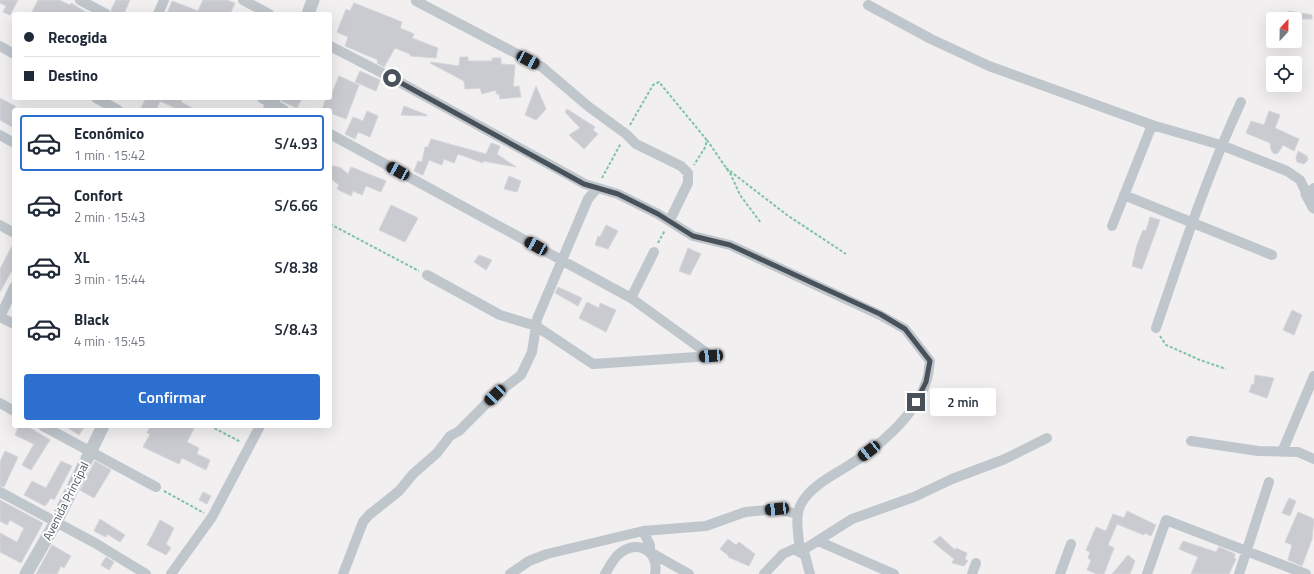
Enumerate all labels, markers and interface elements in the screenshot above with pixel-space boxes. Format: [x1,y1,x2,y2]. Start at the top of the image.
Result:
north arrow [1266,12,1302,48]
map controls [1266,12,1302,92]
text: Recogida [48,26,107,49]
car [515,49,541,71]
button: locate [1266,56,1302,92]
text: Destino [48,64,98,87]
route start [383,69,401,87]
text: Económico [74,122,144,145]
icon: car [26,125,62,161]
text: S/4.93 [274,132,318,155]
text: 1 min · 15:42 [74,145,145,165]
car [385,160,411,182]
text: Confort [74,184,123,207]
icon: car [26,187,62,223]
text: S/6.66 [274,194,318,217]
text: 2 min · 15:43 [74,207,145,227]
car [523,235,549,257]
text: XL [74,246,90,269]
icon: car [26,249,62,285]
text: S/8.38 [274,256,318,279]
text: 3 min · 15:44 [74,269,145,289]
text: Black [74,308,109,331]
icon: car [26,311,62,347]
text: S/8.43 [274,318,318,341]
text: 4 min · 15:45 [74,331,145,351]
car [699,349,723,363]
button: Confirmar [24,374,320,420]
car [482,382,508,408]
callout: 2 min [930,388,996,416]
text: 2 min [947,392,979,412]
route end [907,393,925,411]
car [856,439,882,463]
street label: Avenida Principal [38,458,94,543]
car [764,502,790,516]

